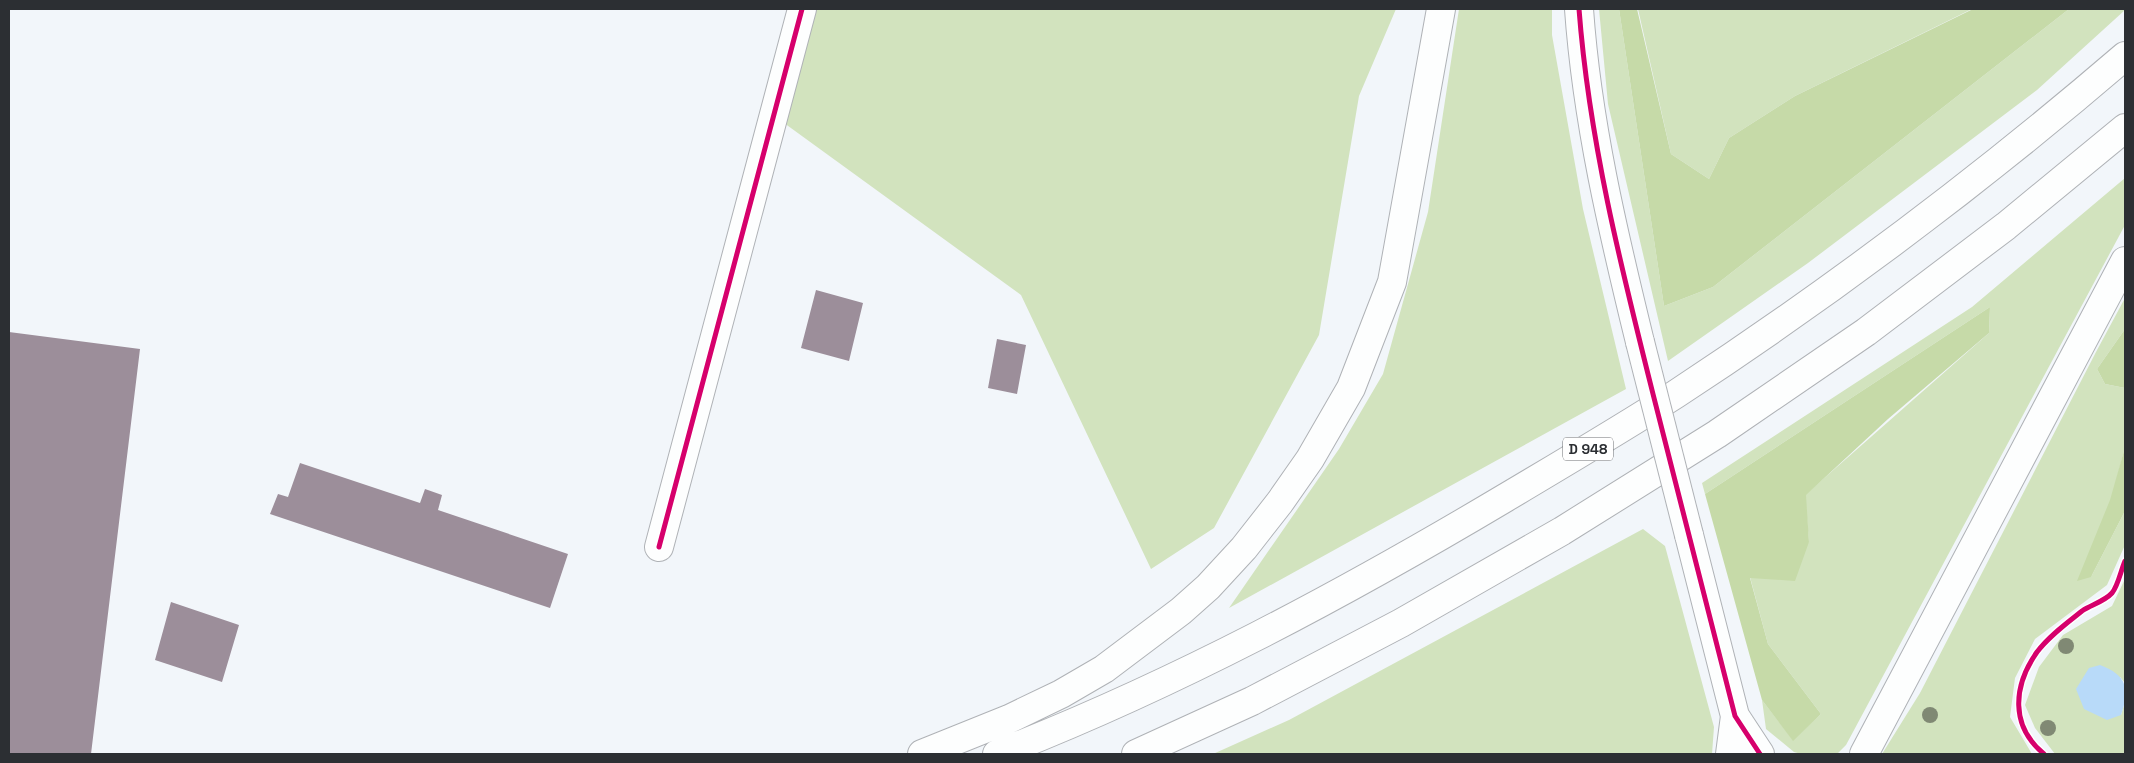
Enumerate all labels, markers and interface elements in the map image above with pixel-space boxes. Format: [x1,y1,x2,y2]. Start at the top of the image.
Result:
road number: D 948 [1563,438,1613,460]

